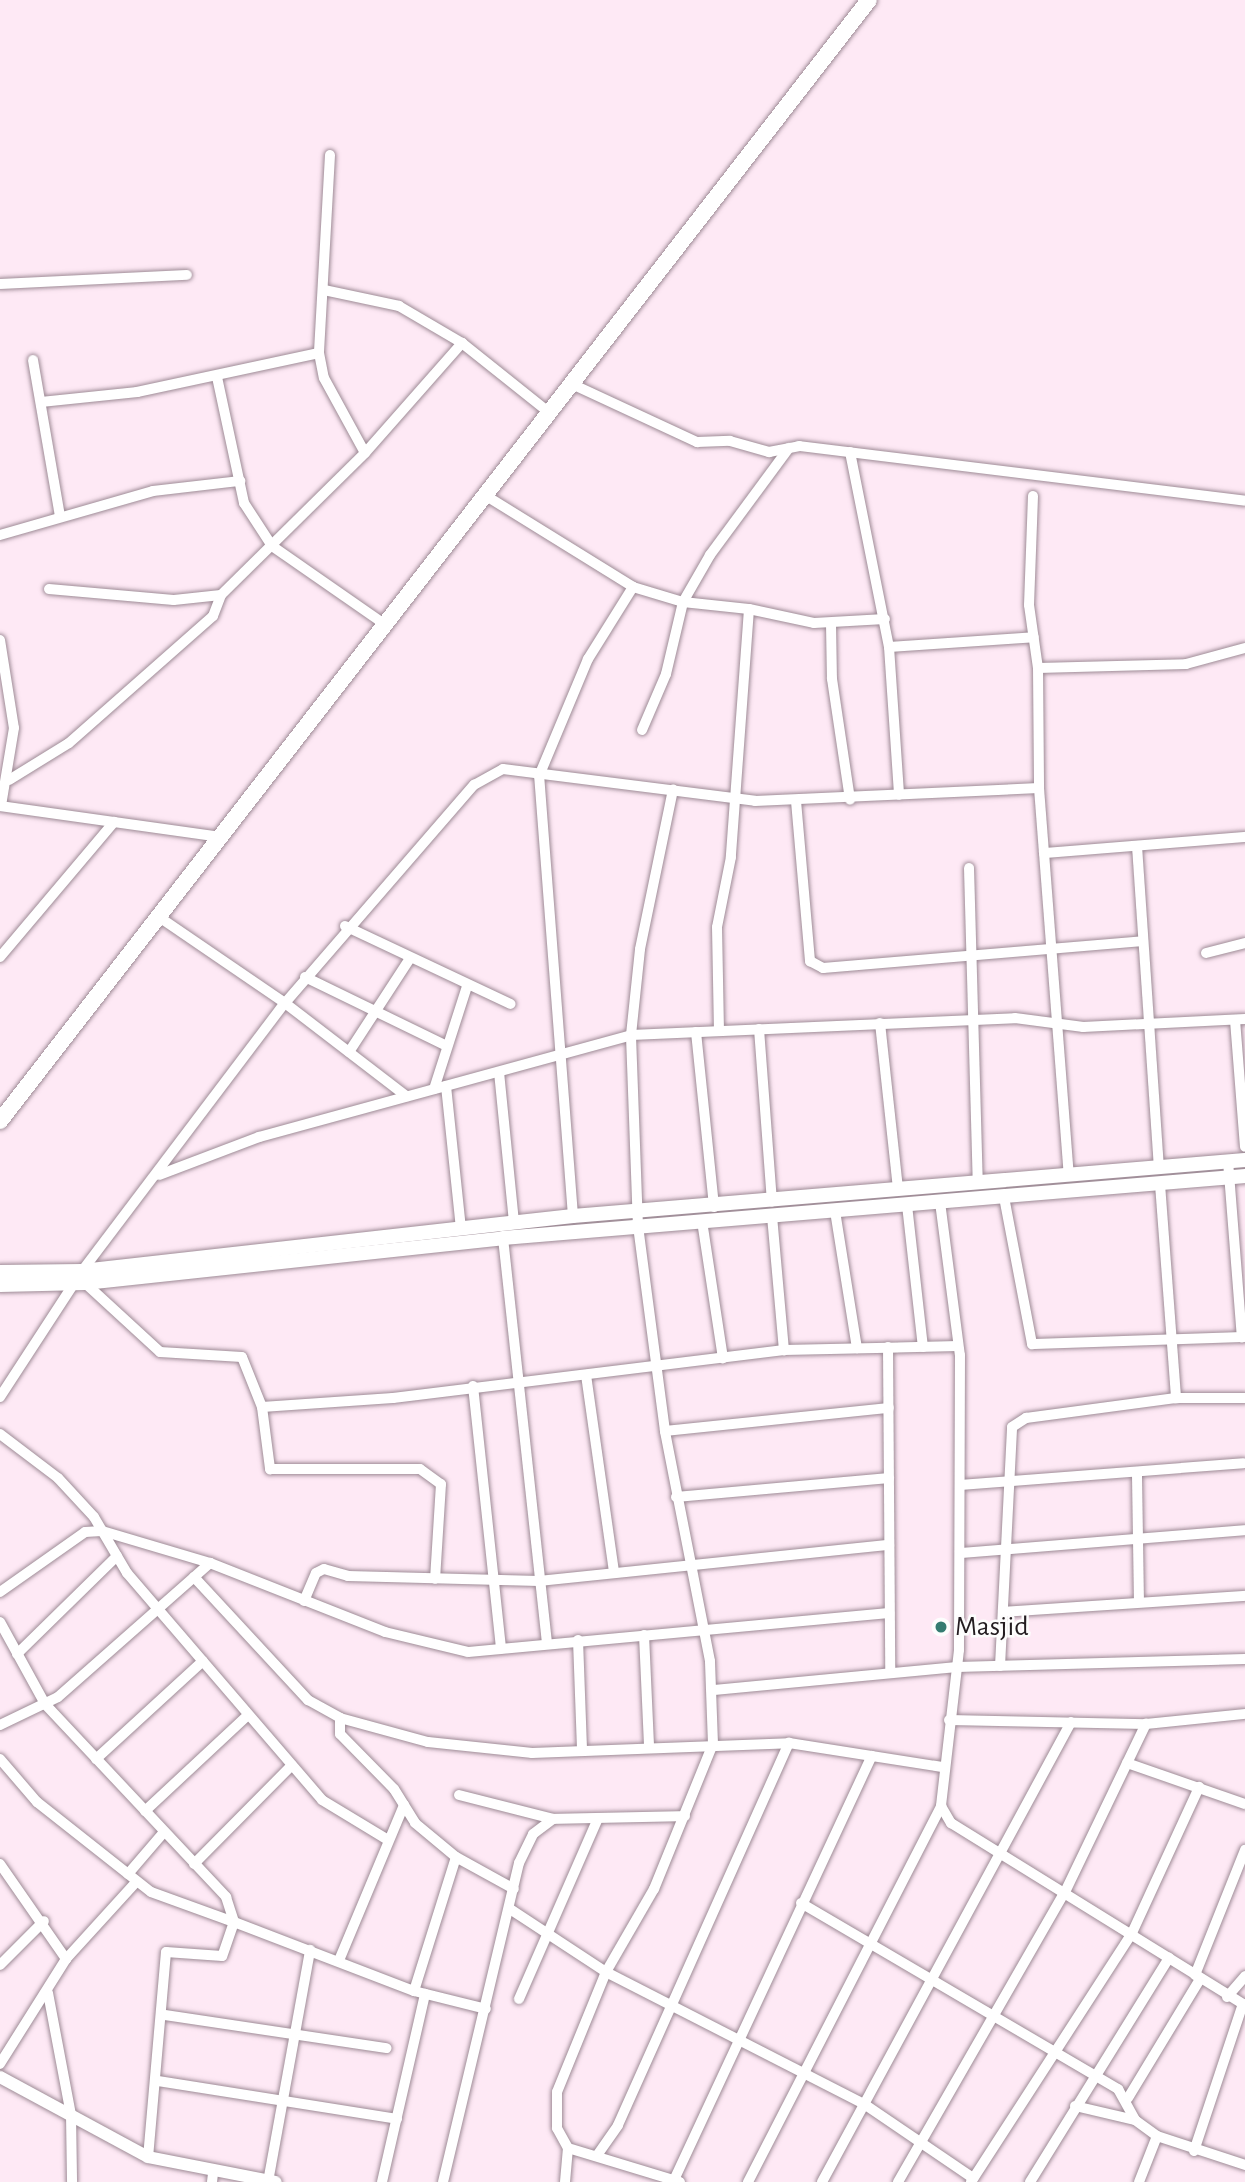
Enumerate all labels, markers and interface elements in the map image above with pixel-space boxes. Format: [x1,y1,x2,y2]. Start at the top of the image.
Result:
place label: Masjid [955,1610,1029,1644]
marker: Masjid [933,1619,949,1635]

